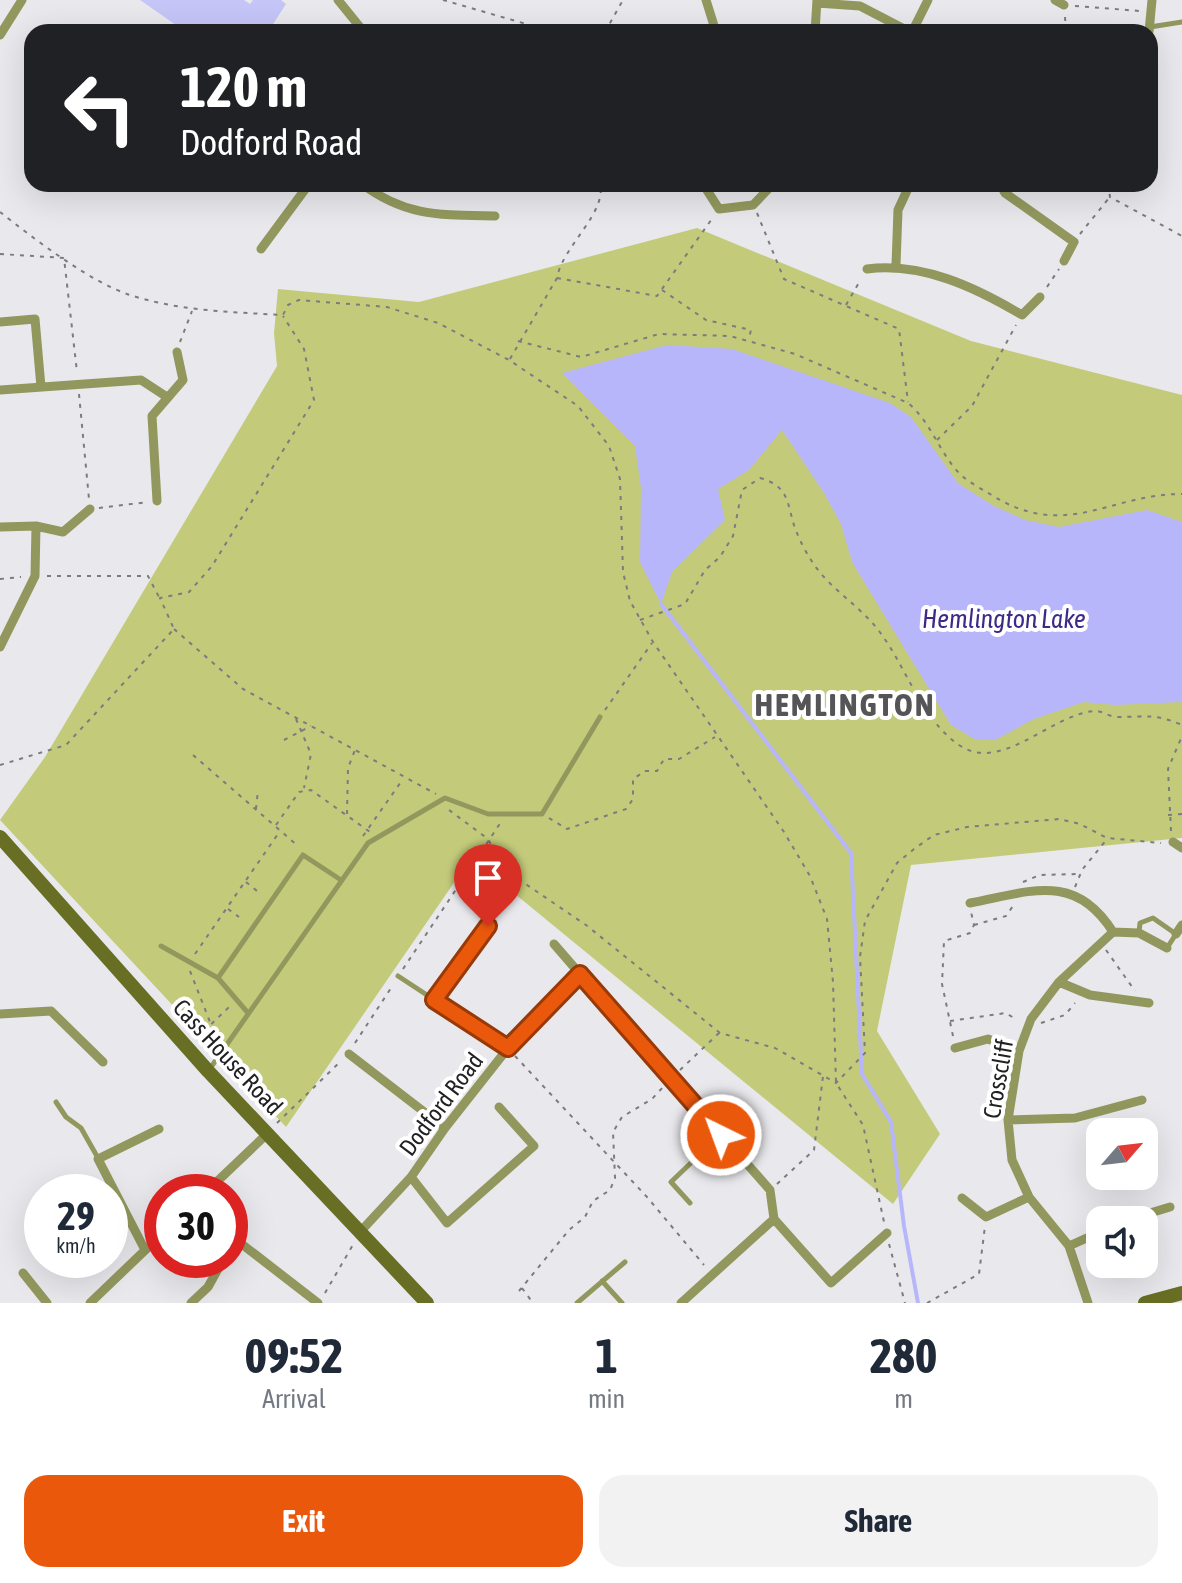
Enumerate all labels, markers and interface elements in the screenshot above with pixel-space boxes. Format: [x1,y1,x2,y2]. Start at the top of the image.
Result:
text: 120 m [180,55,307,119]
icon: left [48,56,152,160]
text: Dodford Road [180,121,362,163]
water label: Hemlington Lake [922,604,1086,634]
district label: HEMLINGTON [754,686,936,723]
pin [454,844,522,926]
icon: arrive [466,856,510,900]
street label: Cass House Road [168,994,288,1120]
street label: Crosscliff [978,1037,1018,1121]
street label: Dodford Road [394,1047,488,1161]
position arrow [679,1093,763,1177]
north arrow [1086,1118,1158,1190]
map controls [1086,1118,1158,1278]
speed limit sign: 30 [144,1174,248,1278]
text: 29 [57,1193,95,1238]
button: sound [1086,1206,1158,1278]
text: km/h [56,1234,96,1257]
text: 09:52 [245,1328,343,1383]
text: 1 [595,1328,618,1383]
text: 280 [870,1328,937,1383]
text: Arrival [262,1384,326,1414]
text: min [588,1384,625,1414]
text: m [894,1384,913,1414]
button: Exit [24,1475,583,1567]
button: Share [599,1475,1158,1567]

